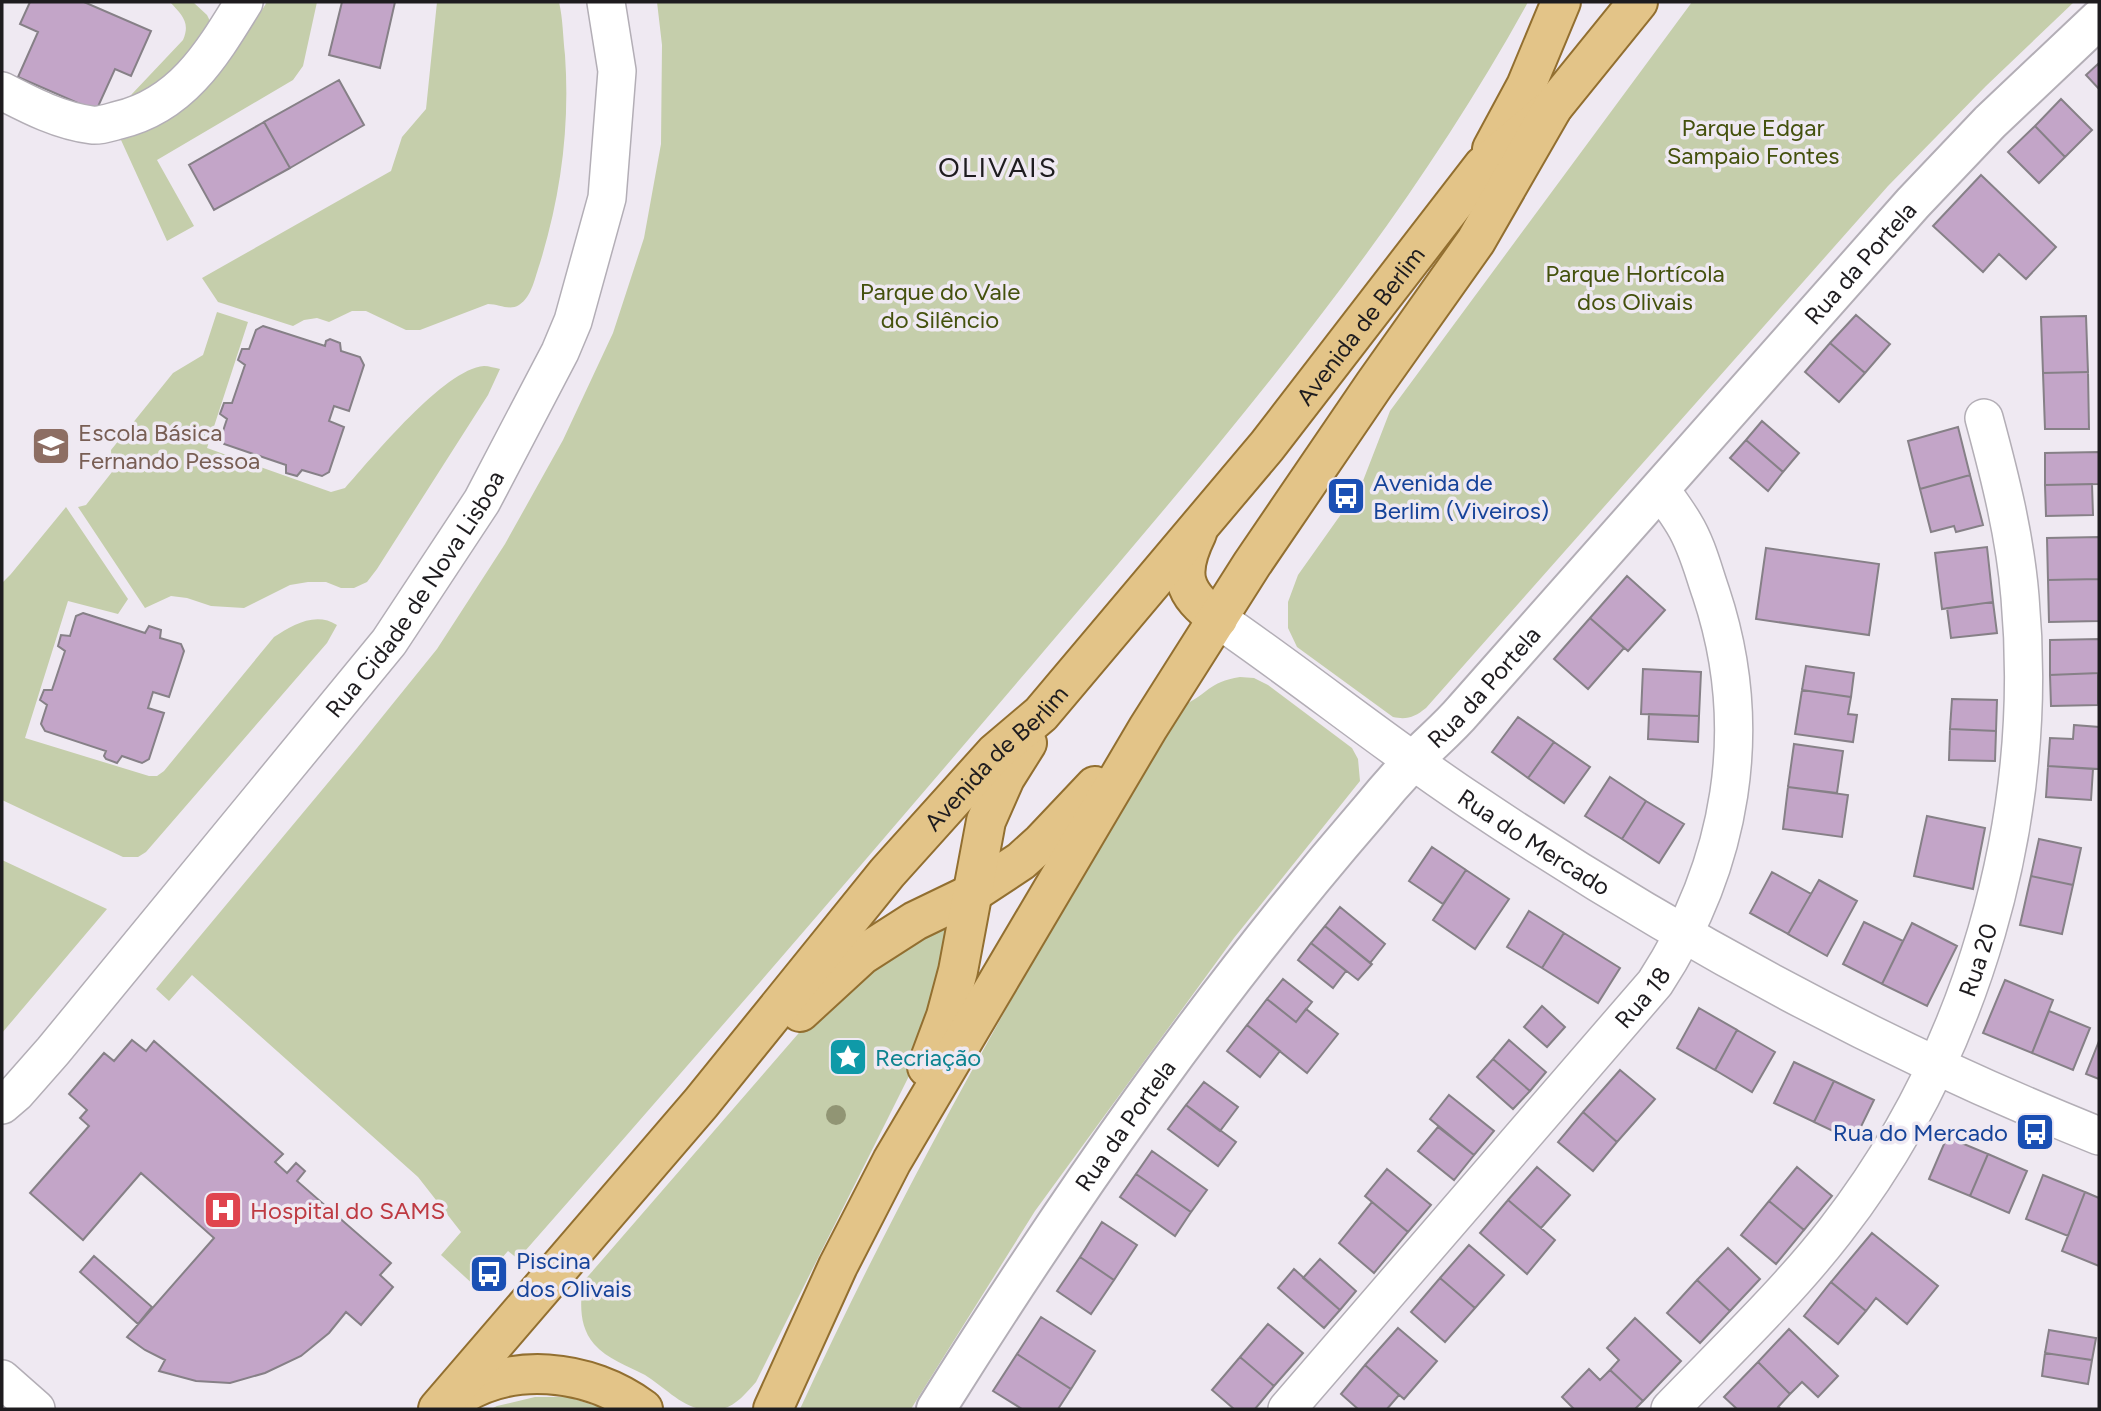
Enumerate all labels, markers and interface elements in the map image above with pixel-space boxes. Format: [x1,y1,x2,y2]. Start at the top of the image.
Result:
park label: Parque Edgar Sampaio Fontes [1667,113,1839,170]
district label: OLIVAIS [938,150,1058,184]
street label: Rua da Portela [1798,196,1922,330]
street label: Avenida de Berlim [1290,240,1430,411]
park label: Parque Hortícola dos Olivais [1545,259,1725,316]
park label: Parque do Vale do Silêncio [860,277,1020,334]
place label: Escola Básica Fernando Pessoa [78,418,260,475]
school or university icon: Escola Básica Fernando Pessoa [30,425,72,467]
street label: Rua Cidade de Nova Lisboa [319,466,510,723]
place label: Avenida de Berlim (Viveiros) [1373,468,1549,525]
bus stop icon: Avenida de Berlim (Viveiros) [1325,475,1367,517]
street label: Rua da Portela [1421,620,1546,754]
street label: Avenida de Berlim [918,679,1074,836]
street label: Rua do Mercado [1453,782,1616,901]
street label: Rua 20 [1952,920,2003,1000]
street label: Rua 18 [1608,961,1676,1034]
place icon: Recriação [827,1036,869,1078]
place label: Recriação [875,1043,981,1072]
street label: Rua da Portela [1068,1054,1181,1196]
bus stop icon: Rua do Mercado [2014,1111,2056,1153]
place label: Rua do Mercado [1833,1118,2008,1147]
hospital icon: Hospital do SAMS [202,1189,244,1231]
place label: Hospital do SAMS [250,1196,445,1225]
place label: Piscina dos Olivais [516,1246,632,1303]
bus stop icon: Piscina dos Olivais [468,1253,510,1295]

